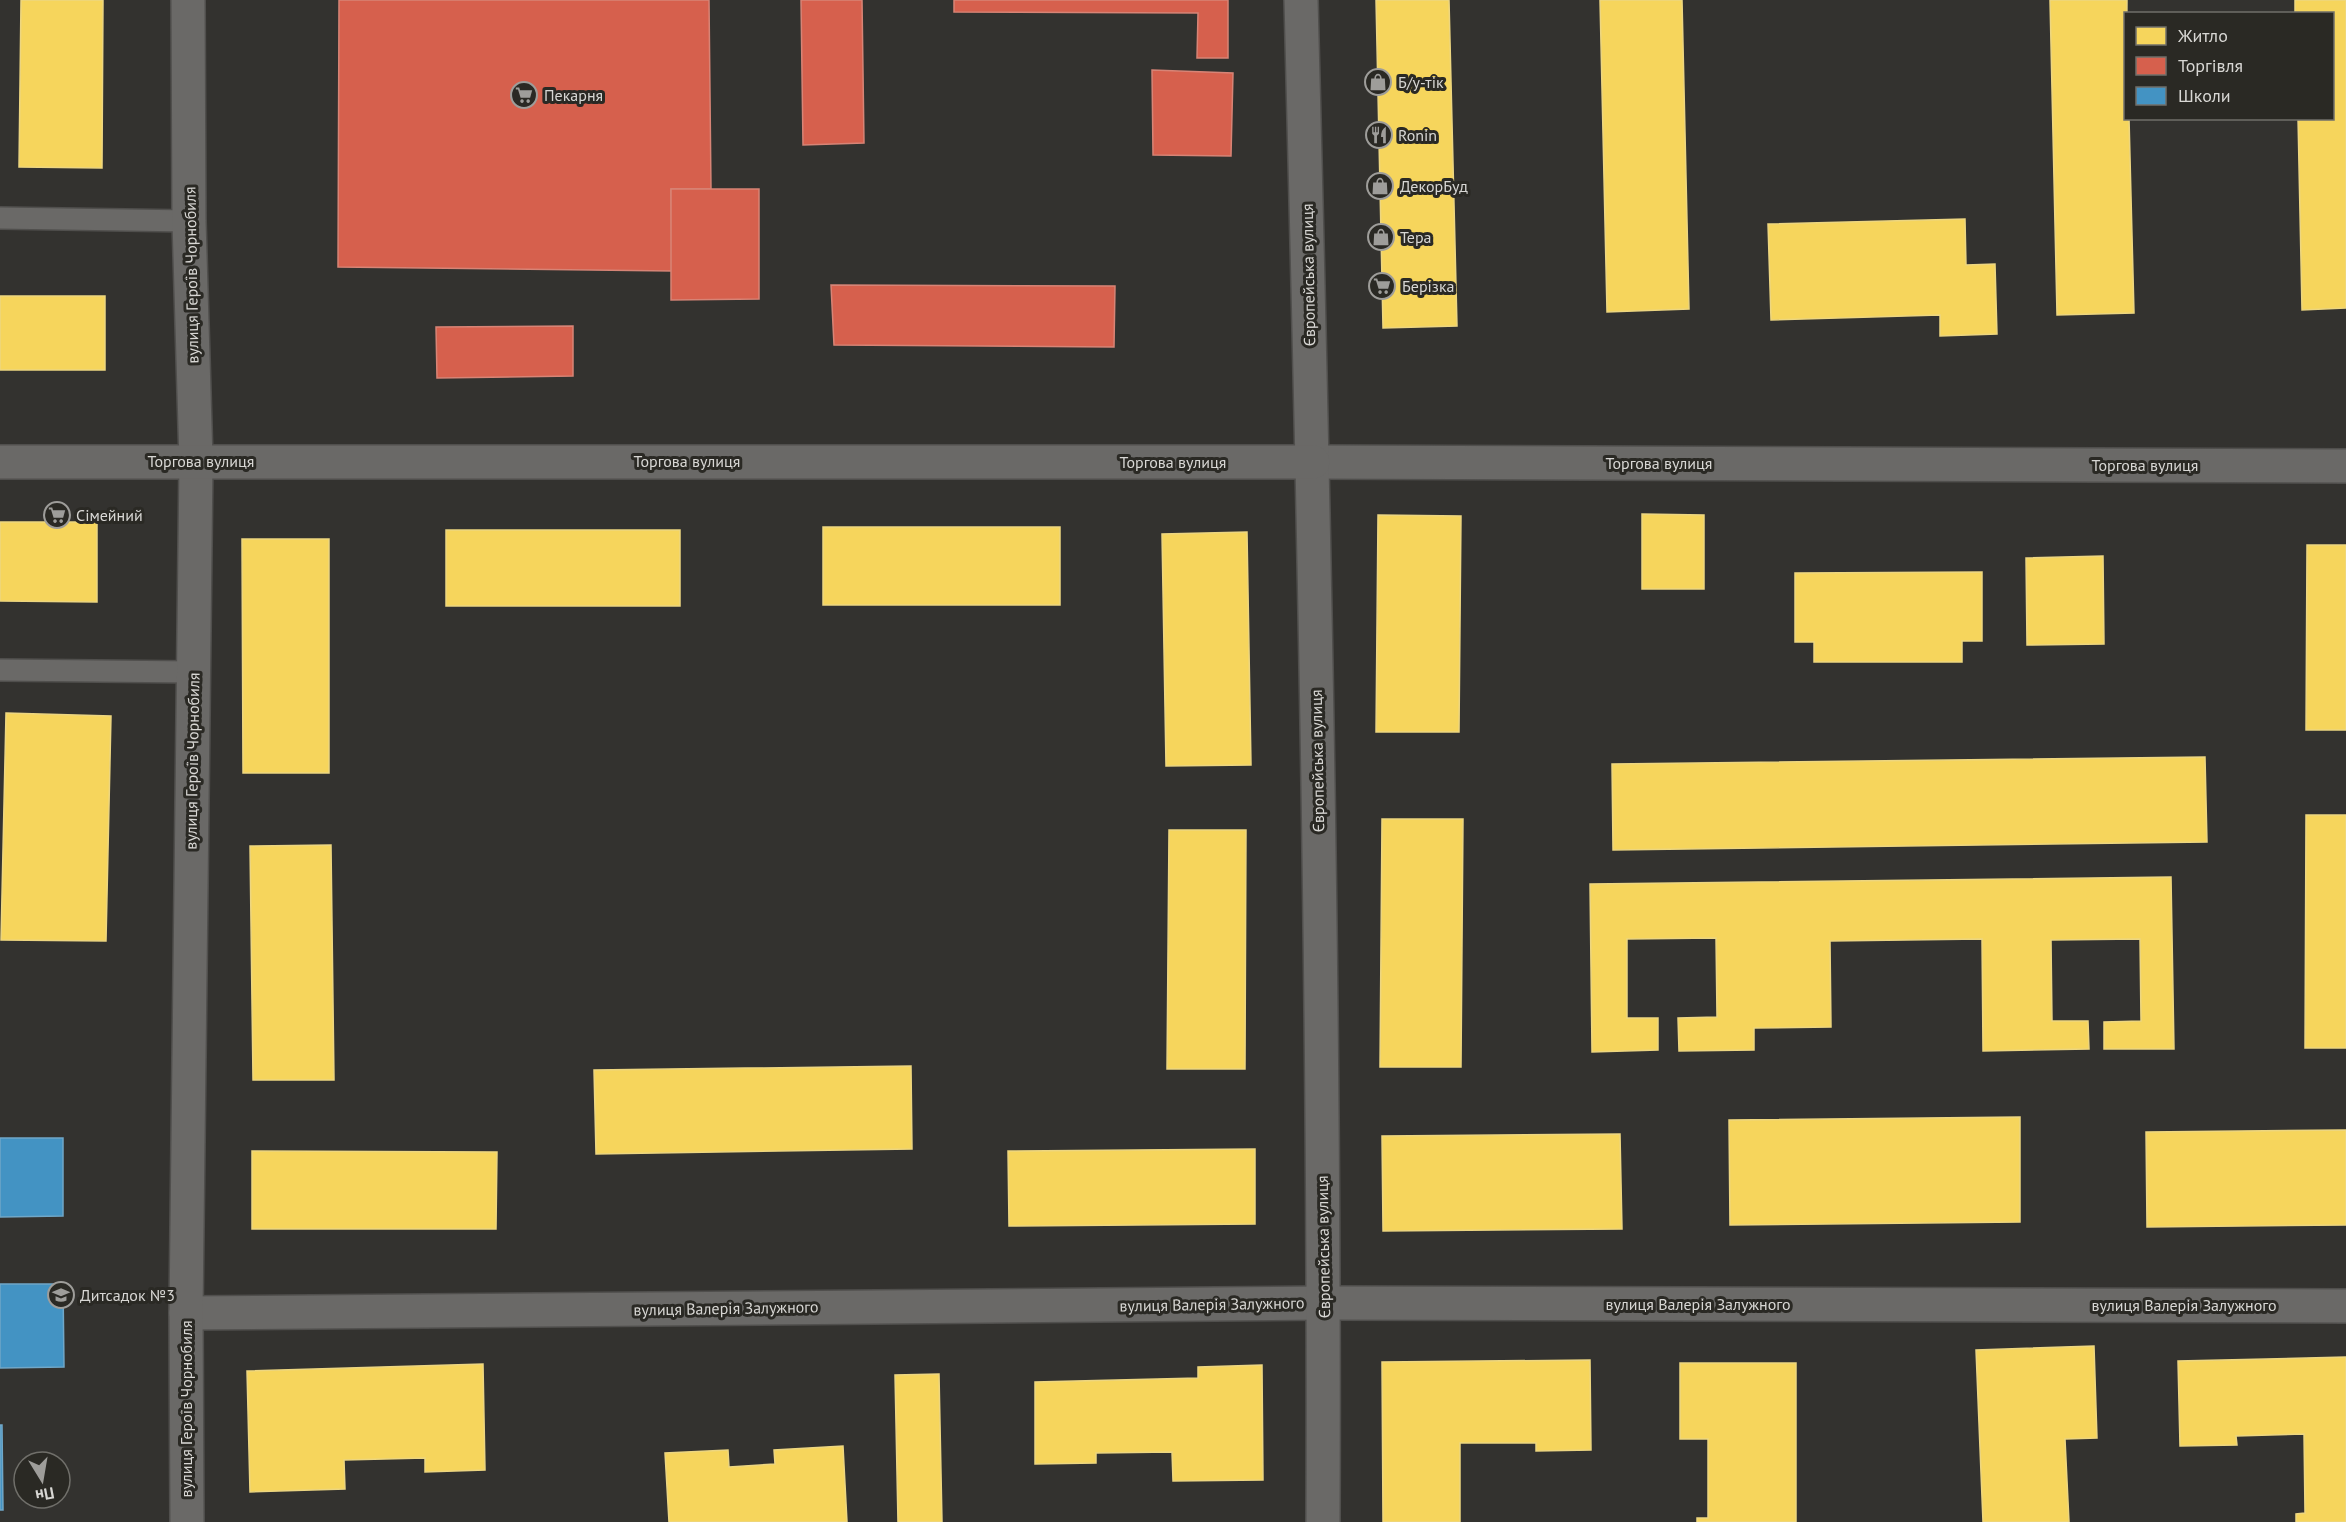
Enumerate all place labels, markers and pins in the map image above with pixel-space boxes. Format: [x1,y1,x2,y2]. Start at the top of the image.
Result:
shop icon: Б/у-тік [1363,67,1393,97]
place label: Б/у-тік [1398,72,1444,92]
supermarket icon: Пекарня [509,80,539,110]
place label: Пекарня [544,85,603,105]
restaurant icon: Ronin [1364,120,1394,150]
place label: Ronin [1398,125,1437,145]
shop icon: ДекорБуд [1365,171,1395,201]
place label: ДекорБуд [1400,176,1468,196]
shop icon: Тера [1366,222,1396,252]
place label: Тера [1400,227,1432,247]
supermarket icon: Берізка [1367,271,1397,301]
place label: Берізка [1402,276,1455,296]
supermarket icon: Сімейний [42,500,72,530]
place label: Сімейний [76,505,143,525]
school or university icon: Дитсадок №3 [46,1280,76,1310]
place label: Дитсадок №3 [80,1285,175,1305]

